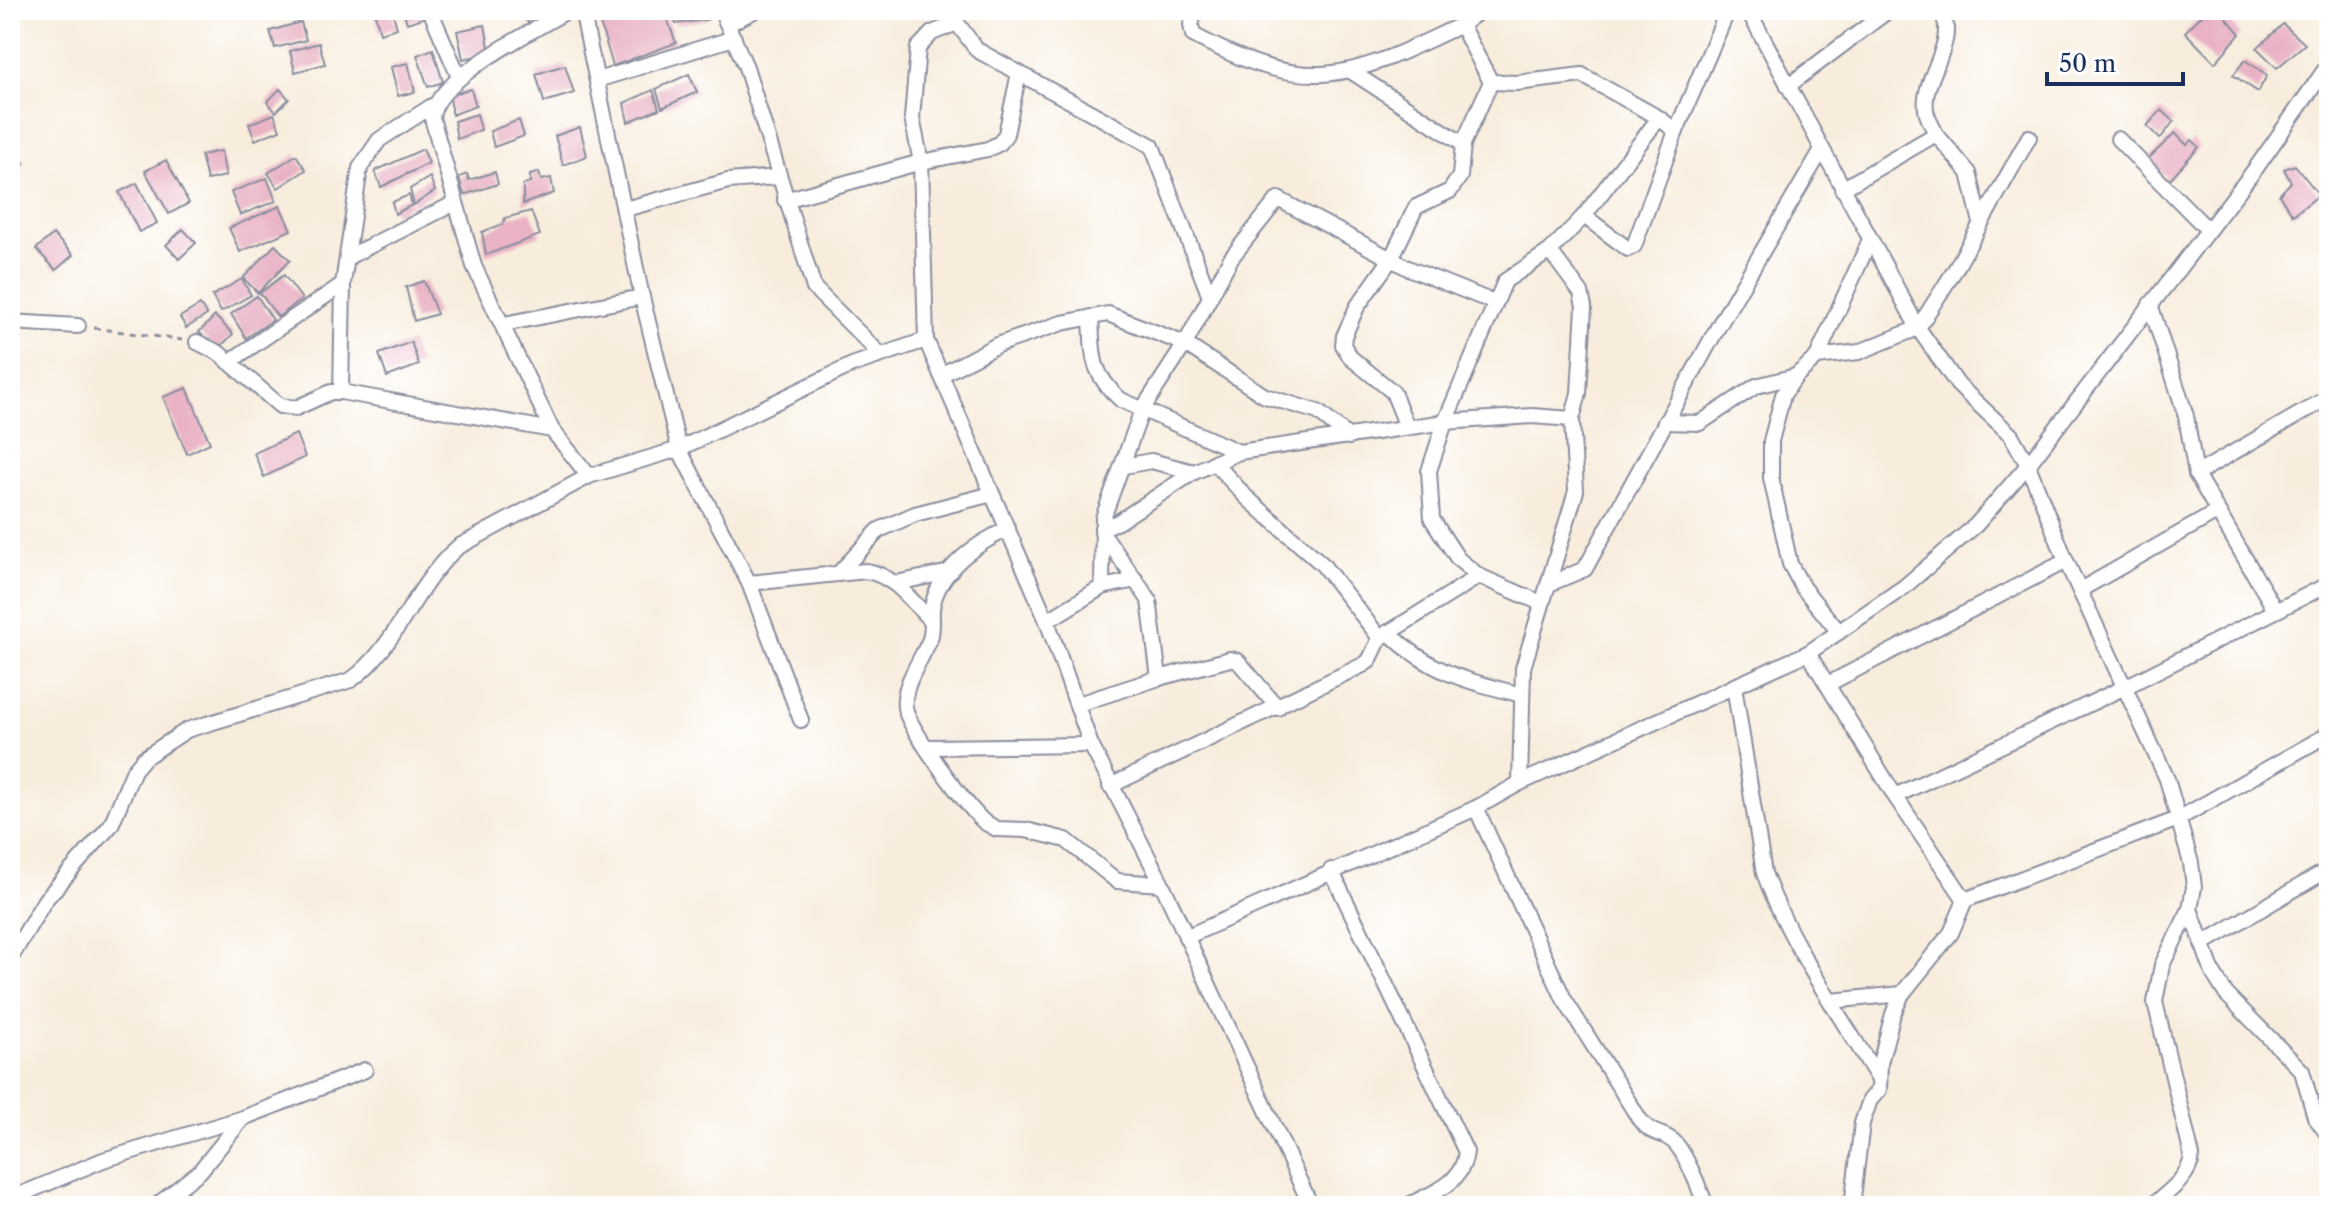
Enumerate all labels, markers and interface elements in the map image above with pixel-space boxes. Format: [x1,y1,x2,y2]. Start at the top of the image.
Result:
scale bar [2047,36,2183,86]
text: 50 m [2059,49,2116,78]

